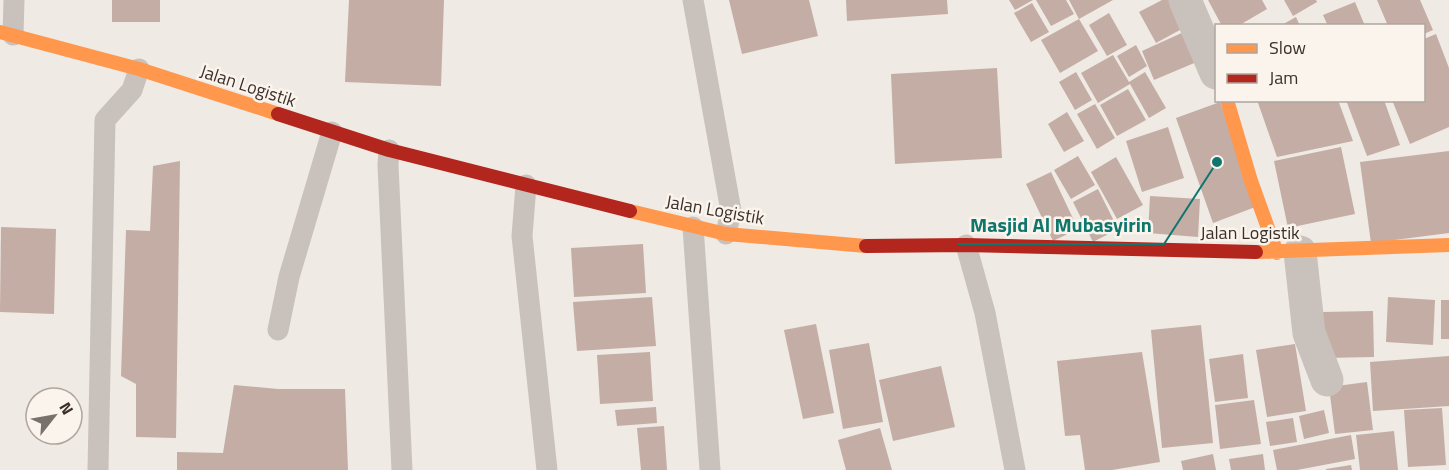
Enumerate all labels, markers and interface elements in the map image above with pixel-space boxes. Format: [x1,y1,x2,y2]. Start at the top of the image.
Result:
legend [1215,24,1425,102]
text: Slow [1269,34,1306,61]
street label: Jalan Logistik [197,57,300,114]
text: Jam [1269,64,1298,91]
street label: Jalan Logistik [664,188,767,232]
callout: Masjid Al Mubasyirin [958,206,1164,244]
text: Masjid Al Mubasyirin [970,209,1152,240]
street label: Jalan Logistik [1200,219,1300,246]
north arrow [24,386,84,446]
text: N [54,397,80,419]

